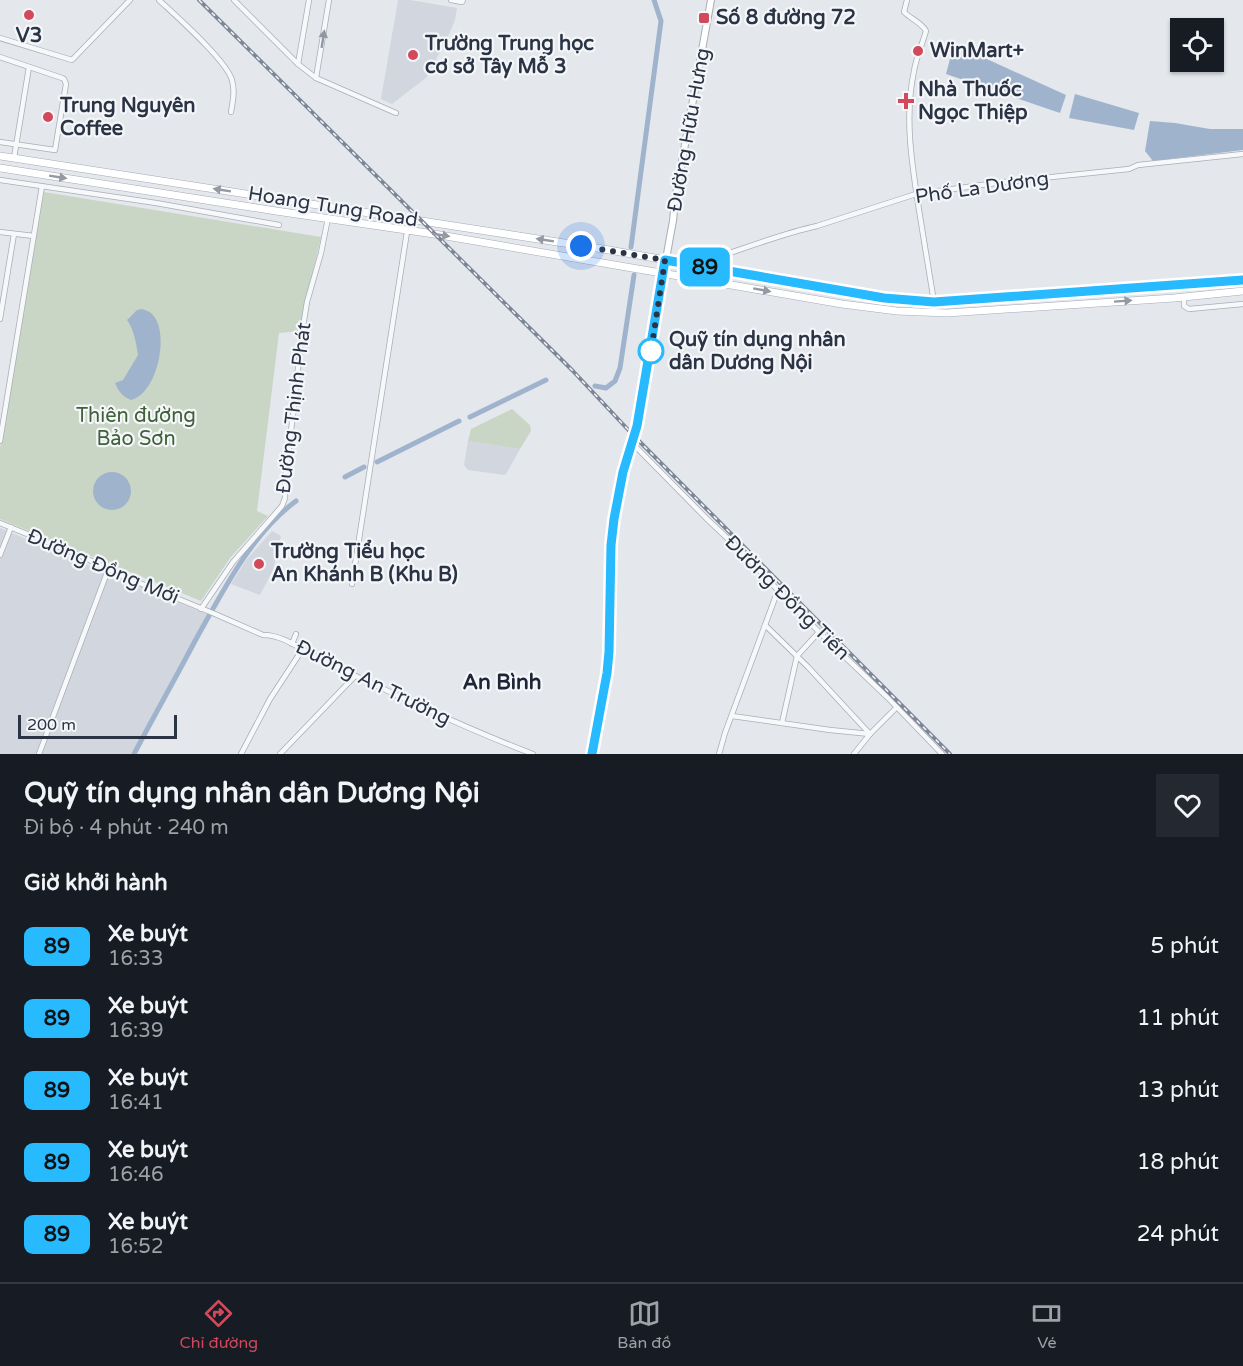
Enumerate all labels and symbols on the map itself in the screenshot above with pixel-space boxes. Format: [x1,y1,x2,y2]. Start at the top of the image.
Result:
place label: Số 8 đường 72 [716,6,856,30]
marker: V3 [22,8,36,22]
marker: Số 8 đường 72 [697,11,711,25]
place label: V3 [16,24,42,48]
one-way arrow [319,30,328,49]
place label: Trường Trung học cơ sở Tây Mỗ 3 [424,32,594,79]
place label: WinMart+ [930,39,1024,63]
marker: WinMart+ [911,44,925,58]
street label: Đường Hữu Hưng [663,46,715,214]
marker: Trường Trung học cơ sở Tây Mỗ 3 [406,48,420,62]
place label: Nhà Thuốc Ngọc Thiệp [918,78,1028,125]
place label: Trung Nguyên Coffee [59,94,196,141]
marker: Nhà Thuốc Ngọc Thiệp [899,94,913,108]
marker: Trung Nguyên Coffee [41,110,55,124]
street label: Phố La Dương [913,167,1051,209]
one-way arrow [48,173,67,182]
street label: Hoang Tung Road [246,182,420,232]
one-way arrow [213,185,232,194]
one-way arrow [431,231,450,240]
your location [566,231,596,261]
one-way arrow [536,236,555,245]
line badge: 89 [678,248,732,286]
one-way arrow [753,286,772,295]
one-way arrow [1114,297,1133,306]
street label: Đường Thịnh Phát [272,321,316,495]
place label: Quỹ tín dụng nhân dân Dương Nội [669,328,846,375]
marker: Quỹ tín dụng nhân dân Dương Nội [638,338,664,364]
park label: Thiên đường Bảo Sơn [76,404,196,451]
street label: Đường Đồng Mới [23,524,183,610]
street label: Đường Đồng Tiến [720,531,854,665]
place label: Trường Tiểu học An Khánh B (Khu B) [270,539,458,587]
marker: Trường Tiểu học An Khánh B (Khu B) [252,557,266,571]
street label: Đường An Trường [291,635,455,731]
district label: An Bình [463,670,541,695]
scale bar [18,712,177,740]

